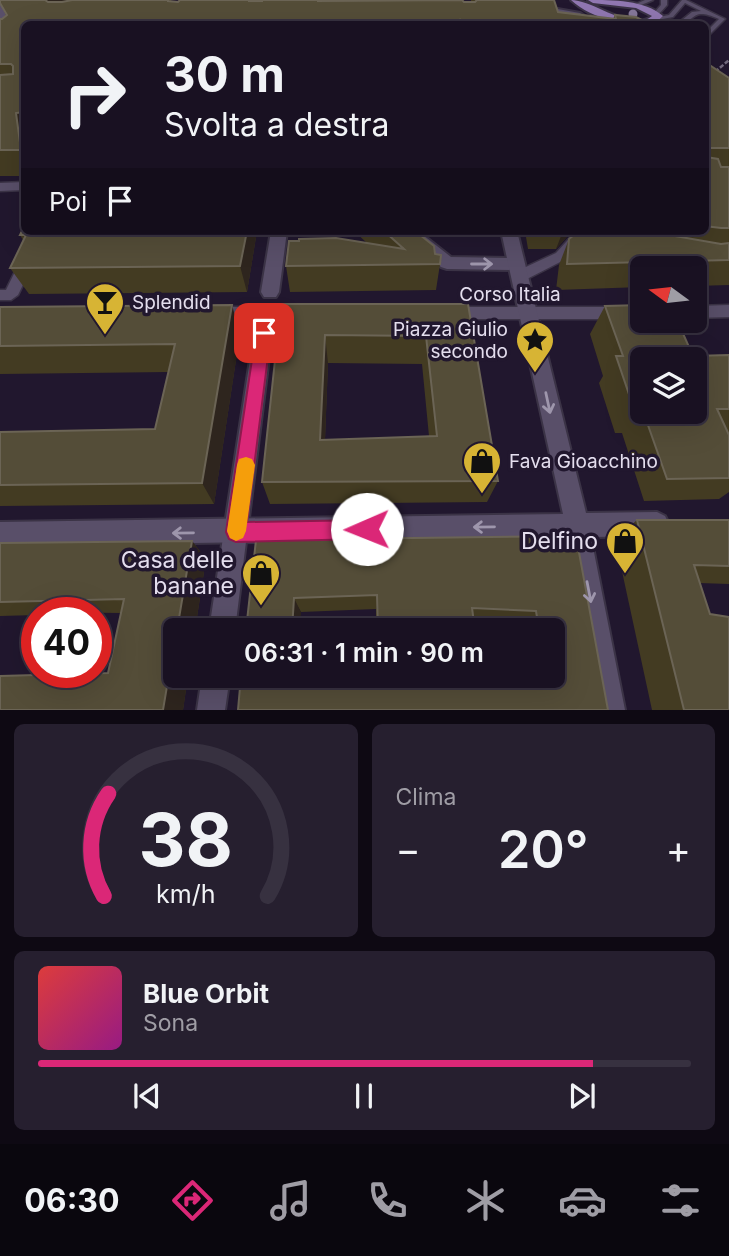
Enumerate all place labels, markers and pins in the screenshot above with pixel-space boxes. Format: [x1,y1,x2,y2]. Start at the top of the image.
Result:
bar icon: Splendid [84,281,126,336]
place label: Splendid [132,291,211,314]
pin [234,303,294,363]
place label: Piazza Giulio secondo [393,318,508,363]
place icon: Piazza Giulio secondo [514,319,556,374]
shop icon: Fava Gioacchino [461,440,503,495]
place label: Fava Gioacchino [509,450,658,473]
shop icon: Delfino [604,520,646,575]
place label: Delfino [521,527,598,555]
place label: Casa delle banane [121,546,234,600]
shop icon: Casa delle banane [240,552,282,607]

